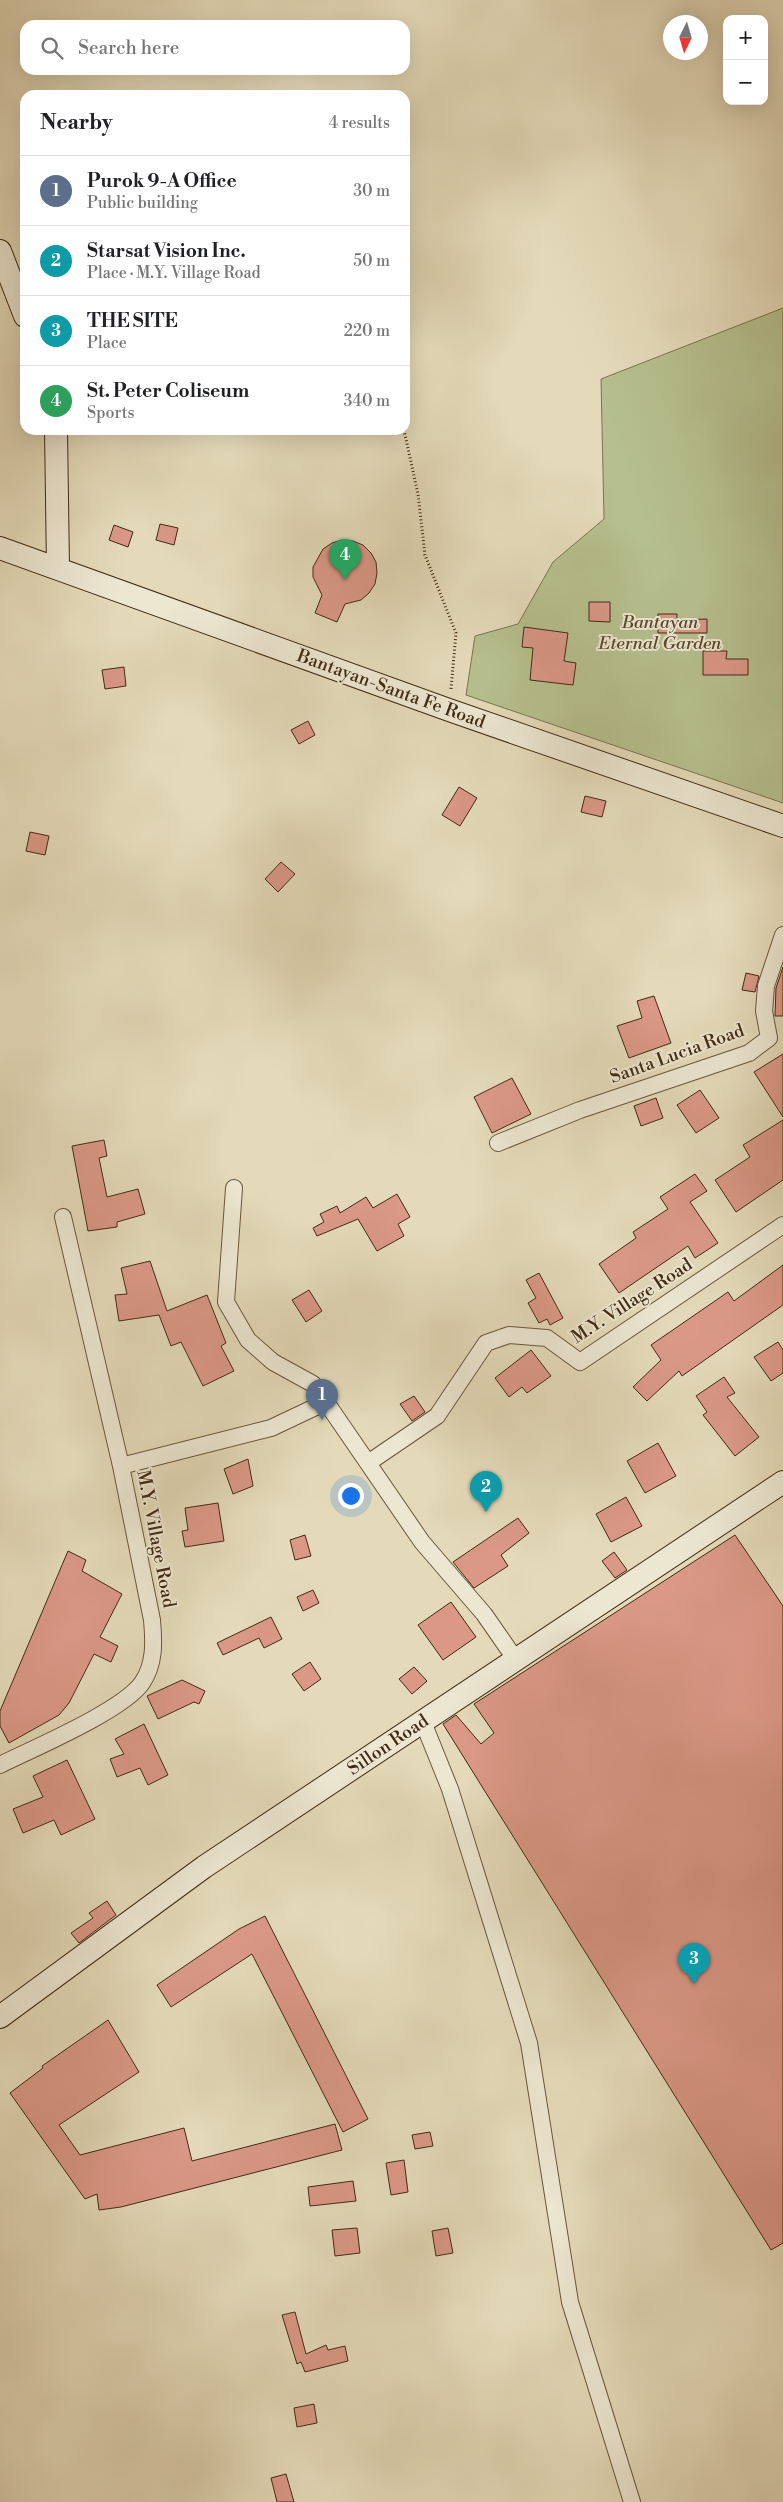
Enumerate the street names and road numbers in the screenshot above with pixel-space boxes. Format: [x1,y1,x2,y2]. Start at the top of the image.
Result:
street label: Bantayan-Santa Fe Road [293,644,489,734]
street label: Santa Lucia Road [607,1019,748,1089]
street label: M.Y. Village Road [567,1253,698,1349]
street label: M.Y. Village Road [131,1468,181,1611]
street label: Sillon Road [343,1709,434,1781]

